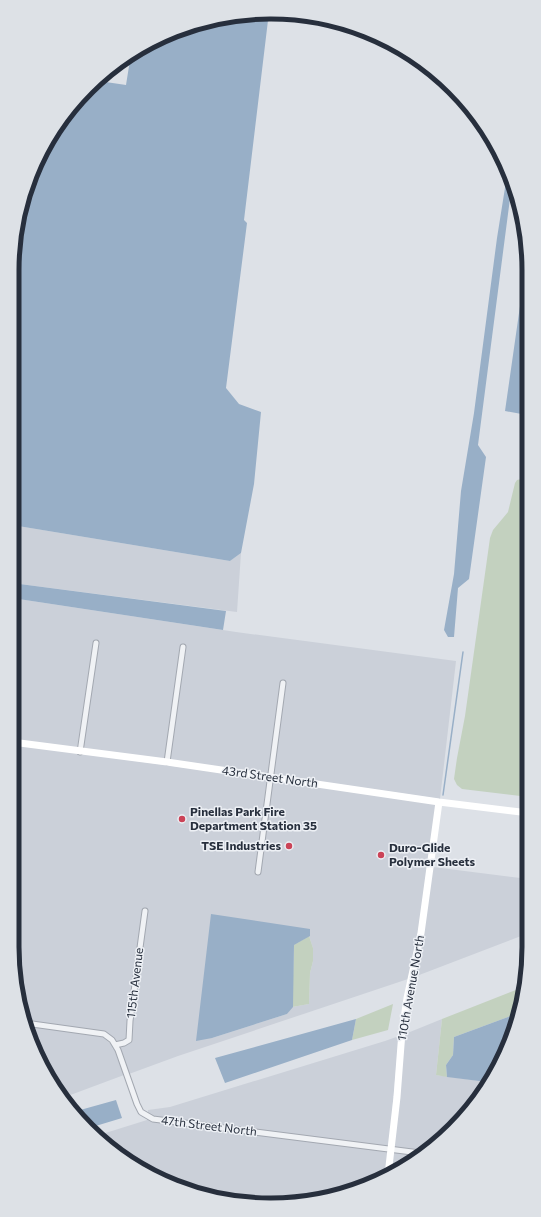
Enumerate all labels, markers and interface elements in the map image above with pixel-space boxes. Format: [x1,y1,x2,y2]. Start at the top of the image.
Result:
street label: 43rd Street North [221,762,319,790]
place label: Pinellas Park Fire Department Station 35 [190,804,317,832]
marker: Pinellas Park Fire Department Station 35 [177,814,187,824]
place label: TSE Industries [201,838,281,852]
place label: Duro-Glide Polymer Sheets [389,840,475,868]
marker: TSE Industries [284,841,294,851]
marker: Duro-Glide Polymer Sheets [376,850,386,860]
street label: 110th Avenue North [394,934,426,1042]
street label: 115th Avenue [123,947,145,1019]
street label: 47th Street North [160,1112,258,1138]

